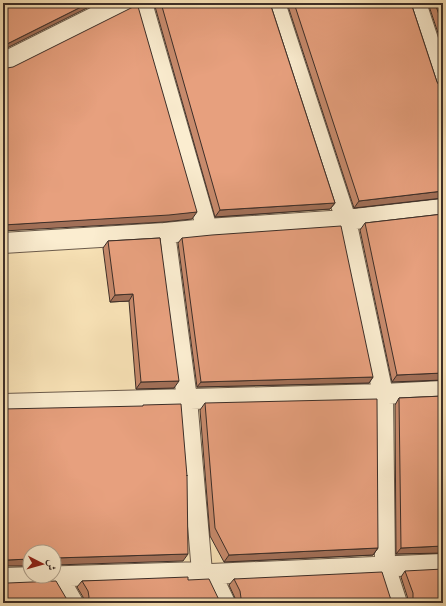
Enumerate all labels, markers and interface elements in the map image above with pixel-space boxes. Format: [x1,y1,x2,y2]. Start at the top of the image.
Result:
north arrow [22,544,62,584]
text: ش [43,559,58,571]

